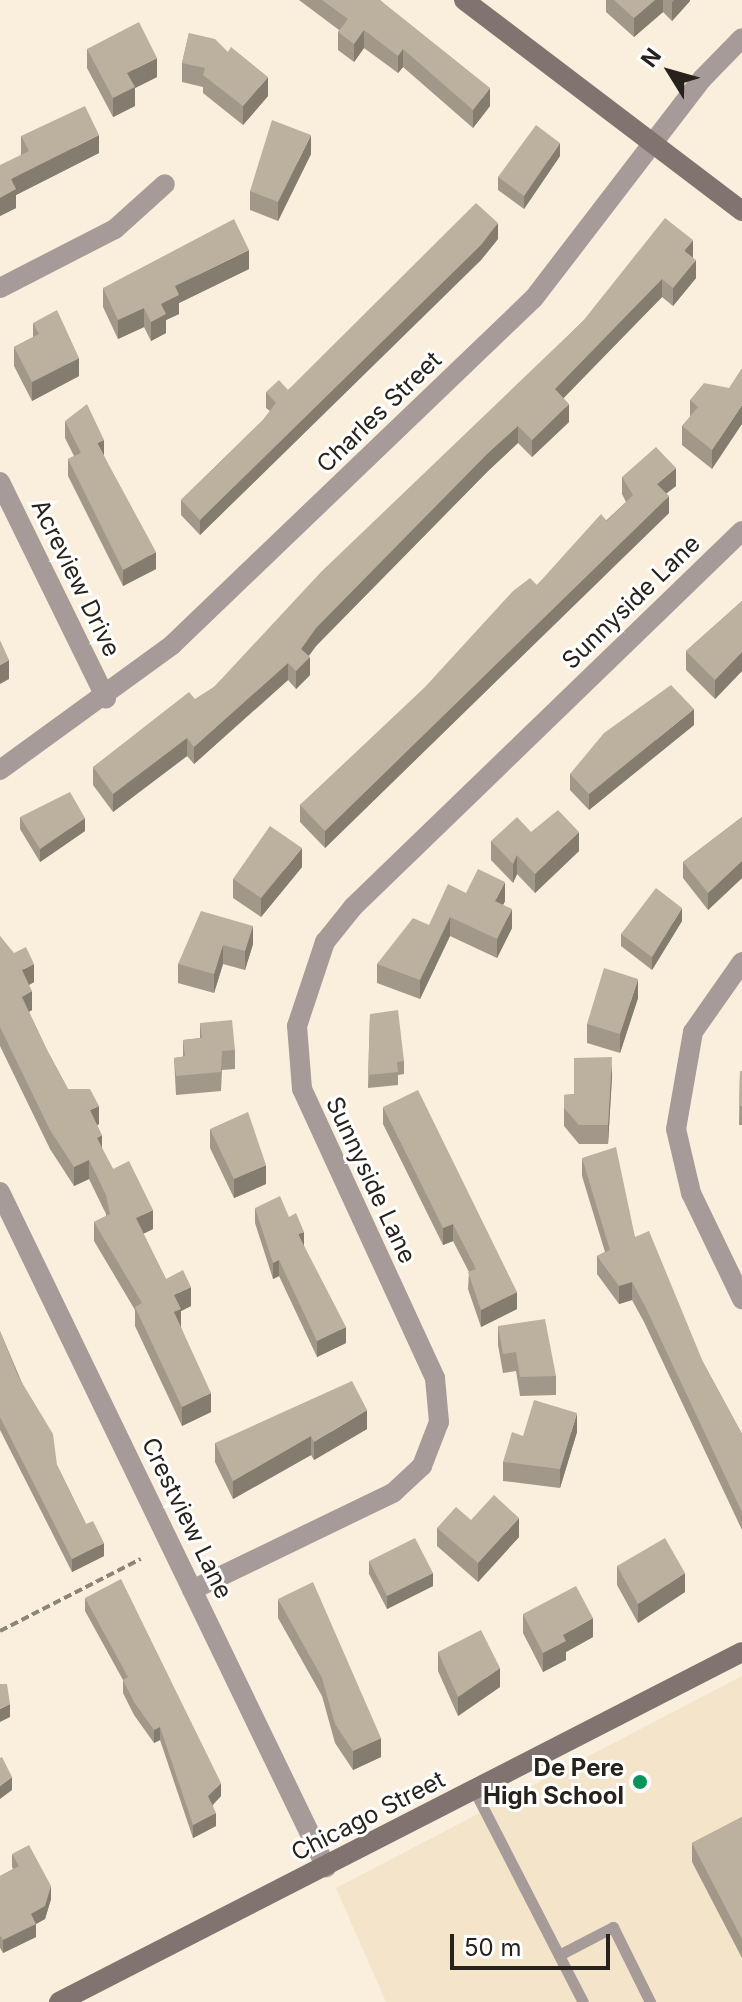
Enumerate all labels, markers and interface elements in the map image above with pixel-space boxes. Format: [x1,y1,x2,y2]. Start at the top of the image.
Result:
north arrow [630,32,710,112]
text: N [635,43,666,72]
street label: Charles Street [311,346,447,478]
street label: Acreview Drive [26,495,126,661]
street label: Sunnyside Lane [556,529,706,675]
street label: Sunnyside Lane [320,1092,422,1268]
street label: Crestview Lane [136,1433,238,1603]
place label: De Pere High School [483,1754,624,1810]
street label: Chicago Street [286,1765,450,1867]
marker: De Pere High School [631,1773,649,1791]
scale bar [454,1918,614,1968]
text: 50 m [464,1933,522,1962]

